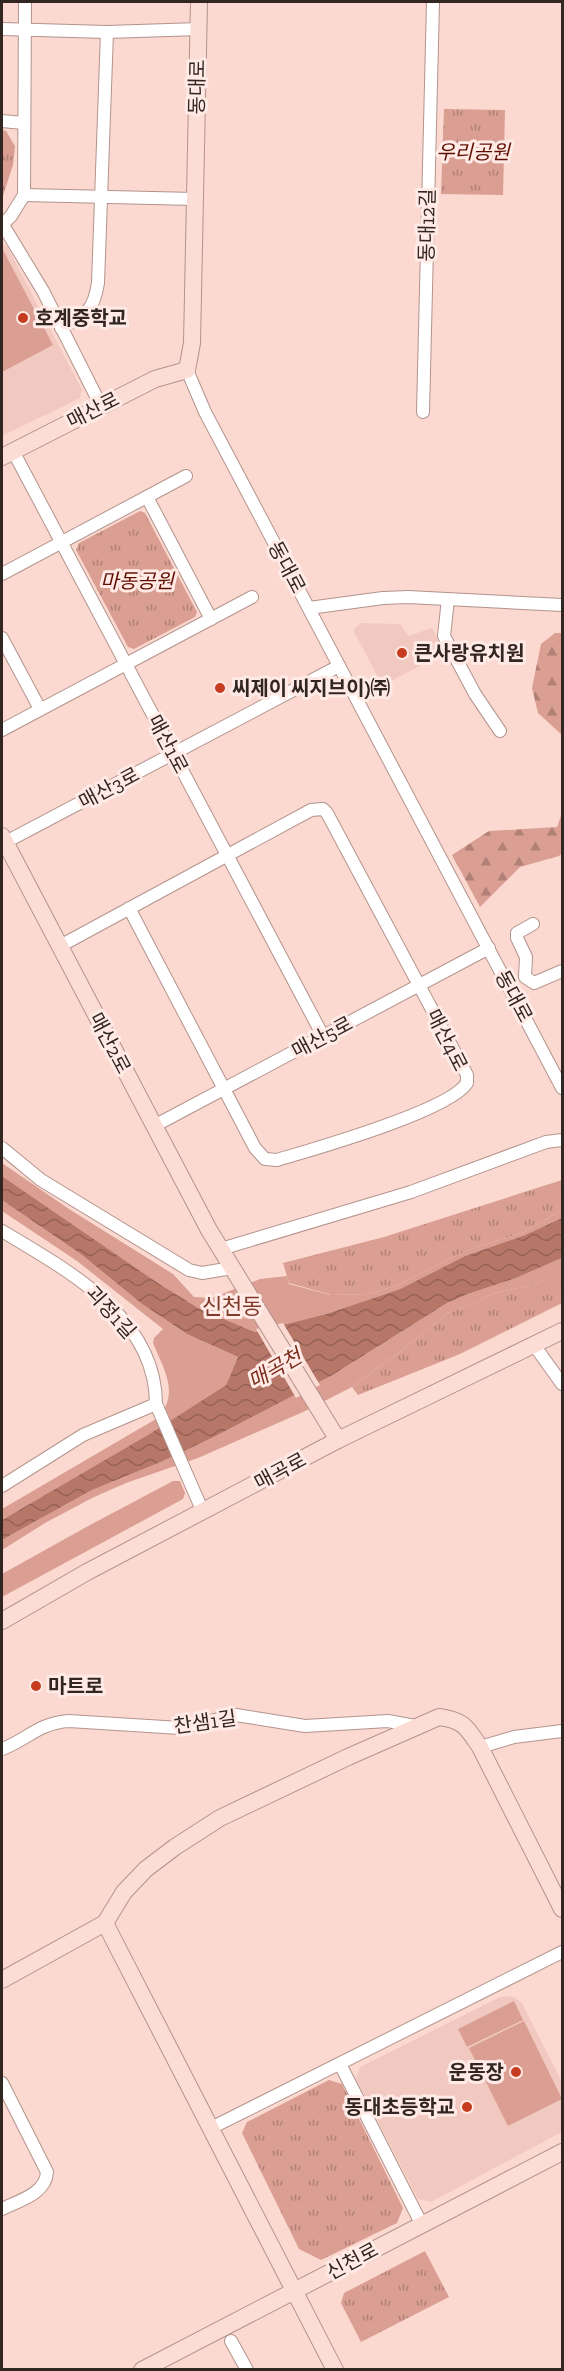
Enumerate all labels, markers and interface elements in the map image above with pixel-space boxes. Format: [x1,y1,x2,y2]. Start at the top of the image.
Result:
street label: 동대로 [185,59,209,115]
park label: 우리공원 [436,140,511,164]
street label: 동대12길 [414,188,440,262]
place label: 호계중학교 [35,306,127,330]
marker: 호계중학교 [16,311,30,325]
street label: 매산로 [63,387,123,433]
street label: 동대로 [263,537,311,597]
park label: 마동공원 [100,569,175,593]
place label: 큰사랑유치원 [414,641,524,665]
marker: 큰사랑유치원 [395,646,409,660]
place label: 씨제이 씨지브이)㈜ [232,676,390,700]
marker: 씨제이 씨지브이)㈜ [213,681,227,695]
street label: 매산1로 [143,711,193,777]
street label: 매산3로 [75,762,143,814]
street label: 동대로 [490,966,538,1026]
street label: 매산4로 [421,1005,473,1075]
street label: 매산2로 [84,1008,136,1078]
street label: 매산5로 [287,1011,357,1063]
street label: 괴정1길 [81,1281,141,1343]
district label: 신천동 [202,1293,262,1320]
water label: 매곡천 [243,1342,308,1394]
street label: 매곡로 [250,1447,310,1495]
place label: 마트로 [48,1674,103,1698]
marker: 마트로 [29,1679,43,1693]
street label: 찬샘1길 [172,1706,238,1738]
place label: 운동장 [449,2060,504,2084]
marker: 운동장 [509,2065,523,2079]
place label: 동대초등학교 [345,2095,455,2119]
marker: 동대초등학교 [460,2100,474,2114]
street label: 신천로 [322,2237,382,2285]

